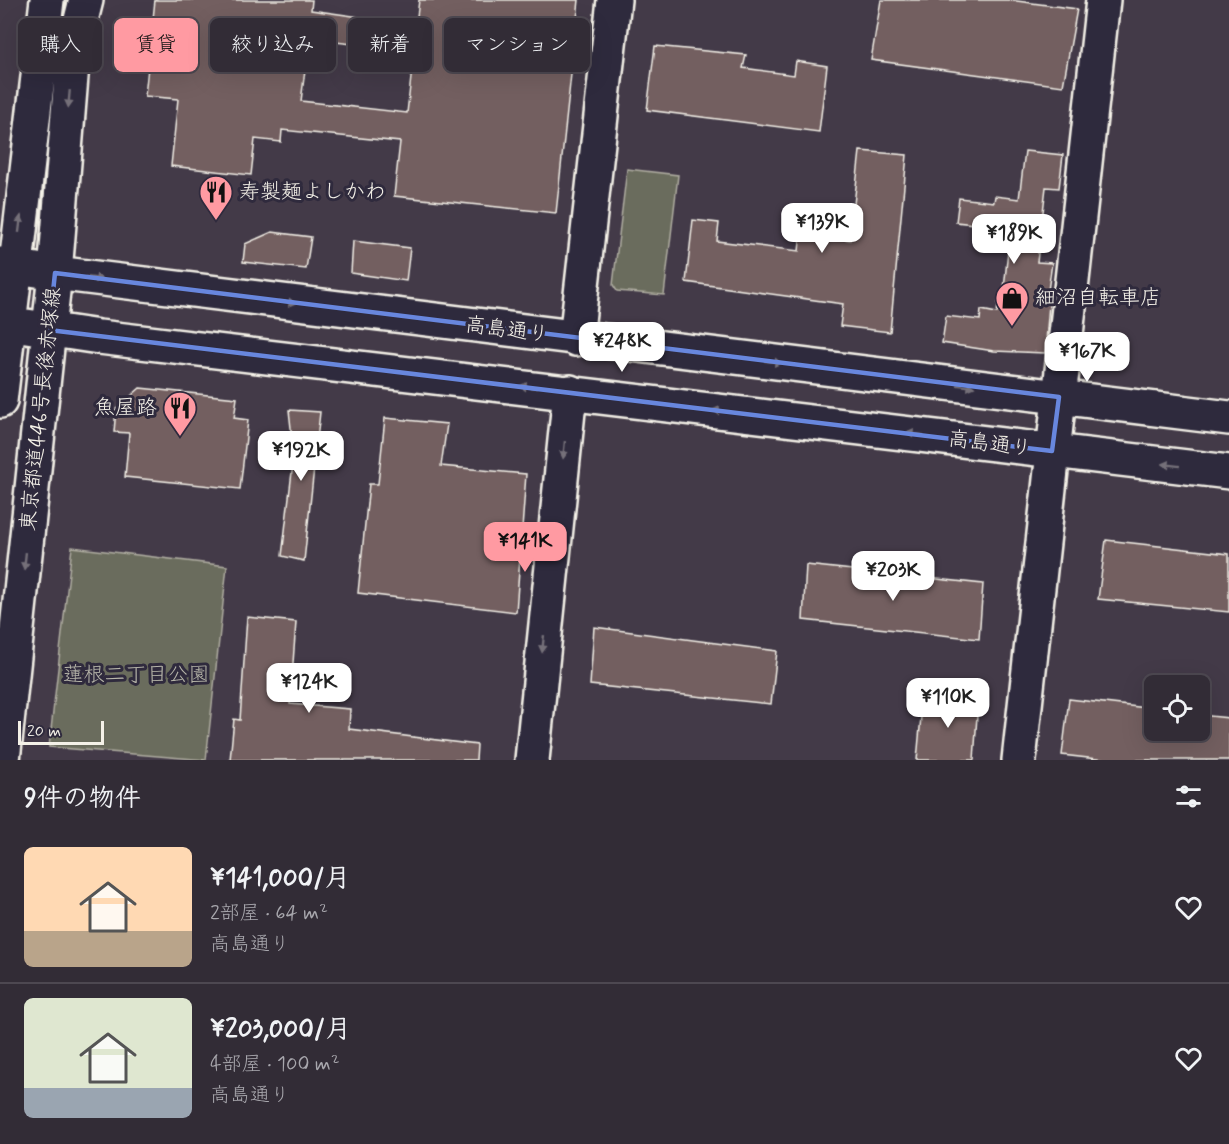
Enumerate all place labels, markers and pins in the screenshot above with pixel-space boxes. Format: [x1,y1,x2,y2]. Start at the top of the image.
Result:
restaurant icon: 寿製麺よしかわ [198,174,234,221]
place label: 寿製麺よしかわ [239,178,386,206]
pin: ¥139K [780,203,864,254]
pin: ¥189K [972,214,1056,265]
shop icon: 細沼自転車店 [994,280,1030,327]
place label: 細沼自転車店 [1035,284,1161,312]
pin: ¥248K [580,322,664,373]
pin: ¥167K [1045,332,1129,383]
restaurant icon: 魚屋路 [162,390,198,437]
place label: 魚屋路 [94,394,157,422]
pin: ¥192K [259,431,343,482]
pin: ¥141K [483,522,567,573]
pin: ¥203K [851,551,935,602]
pin: ¥124K [267,663,351,714]
pin: ¥110K [906,678,990,729]

